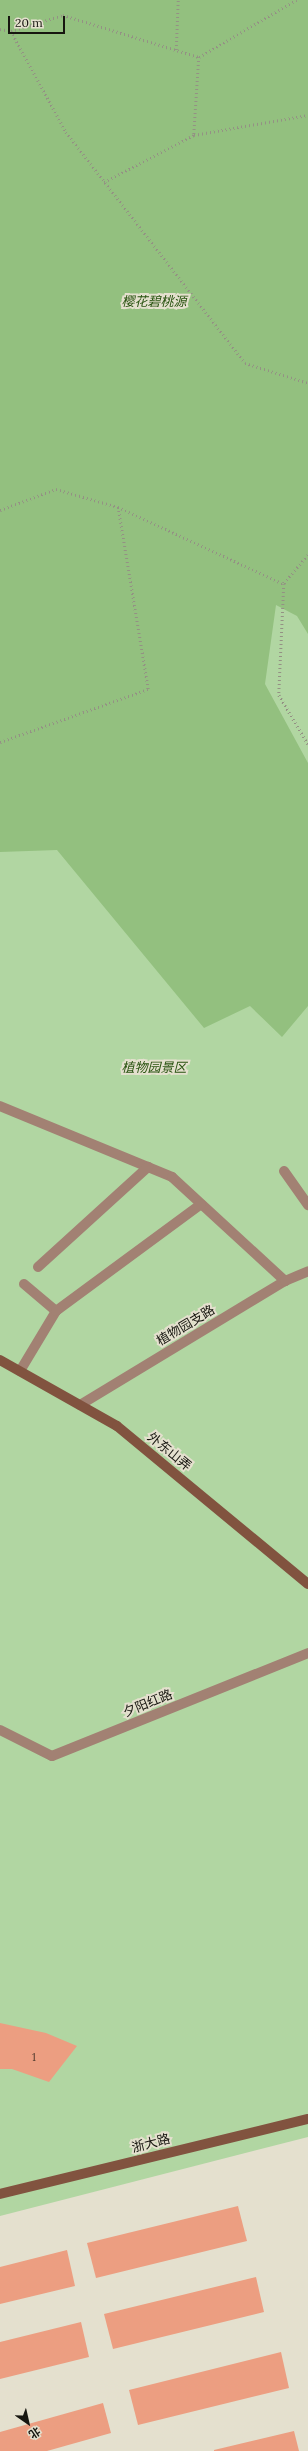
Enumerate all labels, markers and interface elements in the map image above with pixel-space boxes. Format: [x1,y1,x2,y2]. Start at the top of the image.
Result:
scale bar [10,8,67,34]
text: 20 m [15,15,43,30]
park label: 樱花碧桃源 [122,294,186,310]
park label: 植物园景区 [122,1060,186,1076]
street label: 植物园支路 [154,1303,218,1349]
street label: 外东山弄 [144,1430,194,1474]
street label: 夕阳红路 [121,1687,175,1721]
house number: 1 [32,2050,36,2064]
street label: 浙大路 [130,2132,172,2156]
north arrow [8,2403,48,2443]
text: 北 [26,2424,43,2442]

